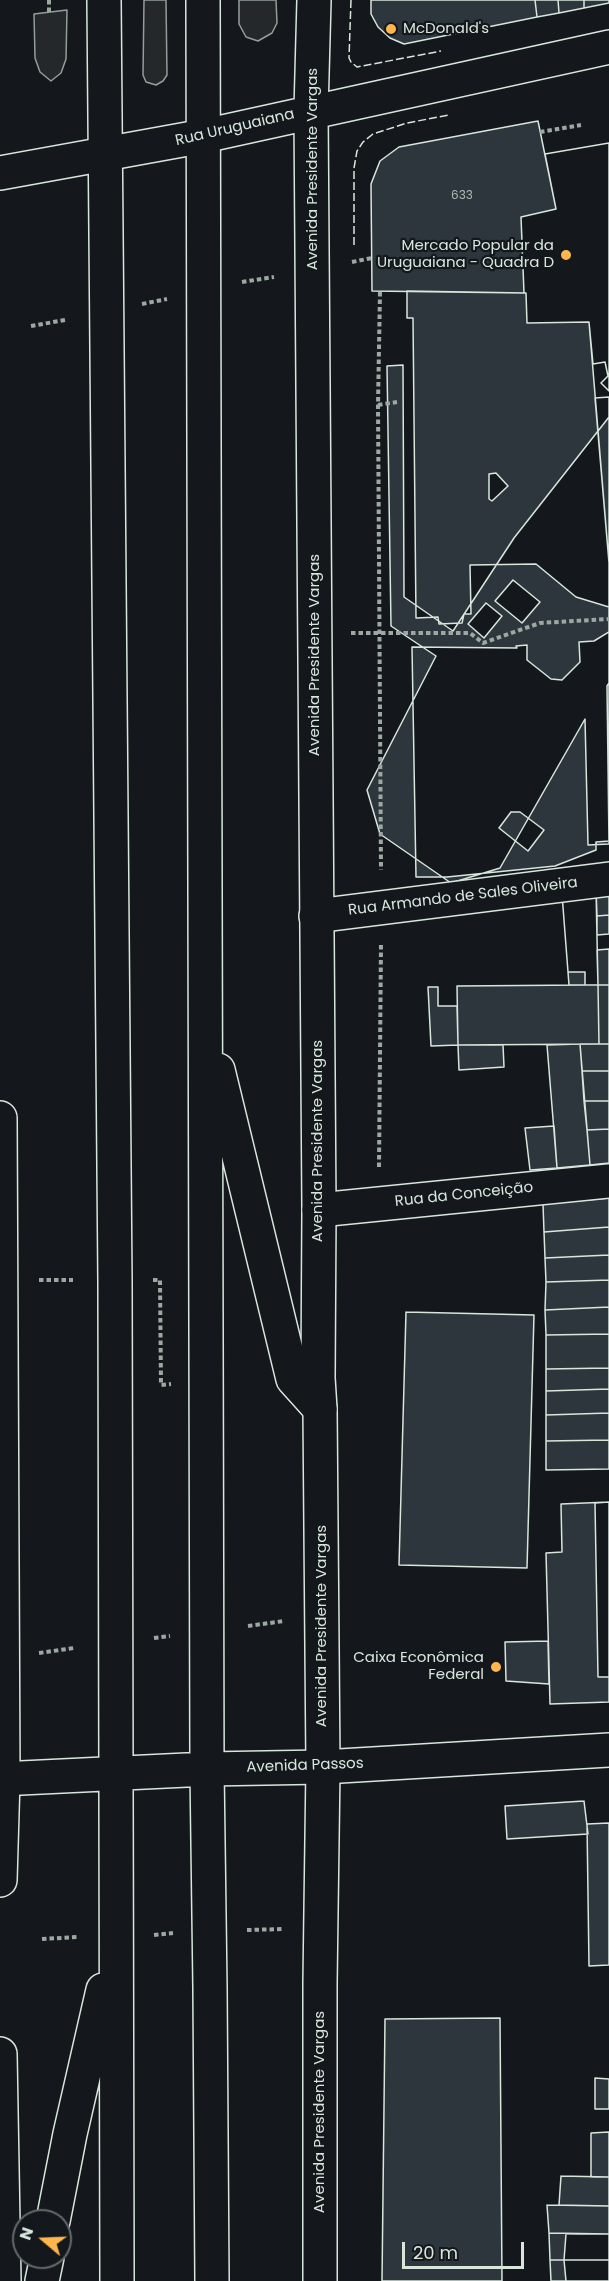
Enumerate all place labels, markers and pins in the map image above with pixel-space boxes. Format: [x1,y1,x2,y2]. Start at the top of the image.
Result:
place label: McDonald's [403,20,489,38]
marker: McDonald's [384,22,398,36]
place label: Mercado Popular da Uruguaiana - Quadra D [377,237,554,272]
marker: Mercado Popular da Uruguaiana - Quadra D [559,248,573,262]
place label: Caixa Econômica Federal [353,1649,484,1684]
marker: Caixa Econômica Federal [489,1660,503,1674]

